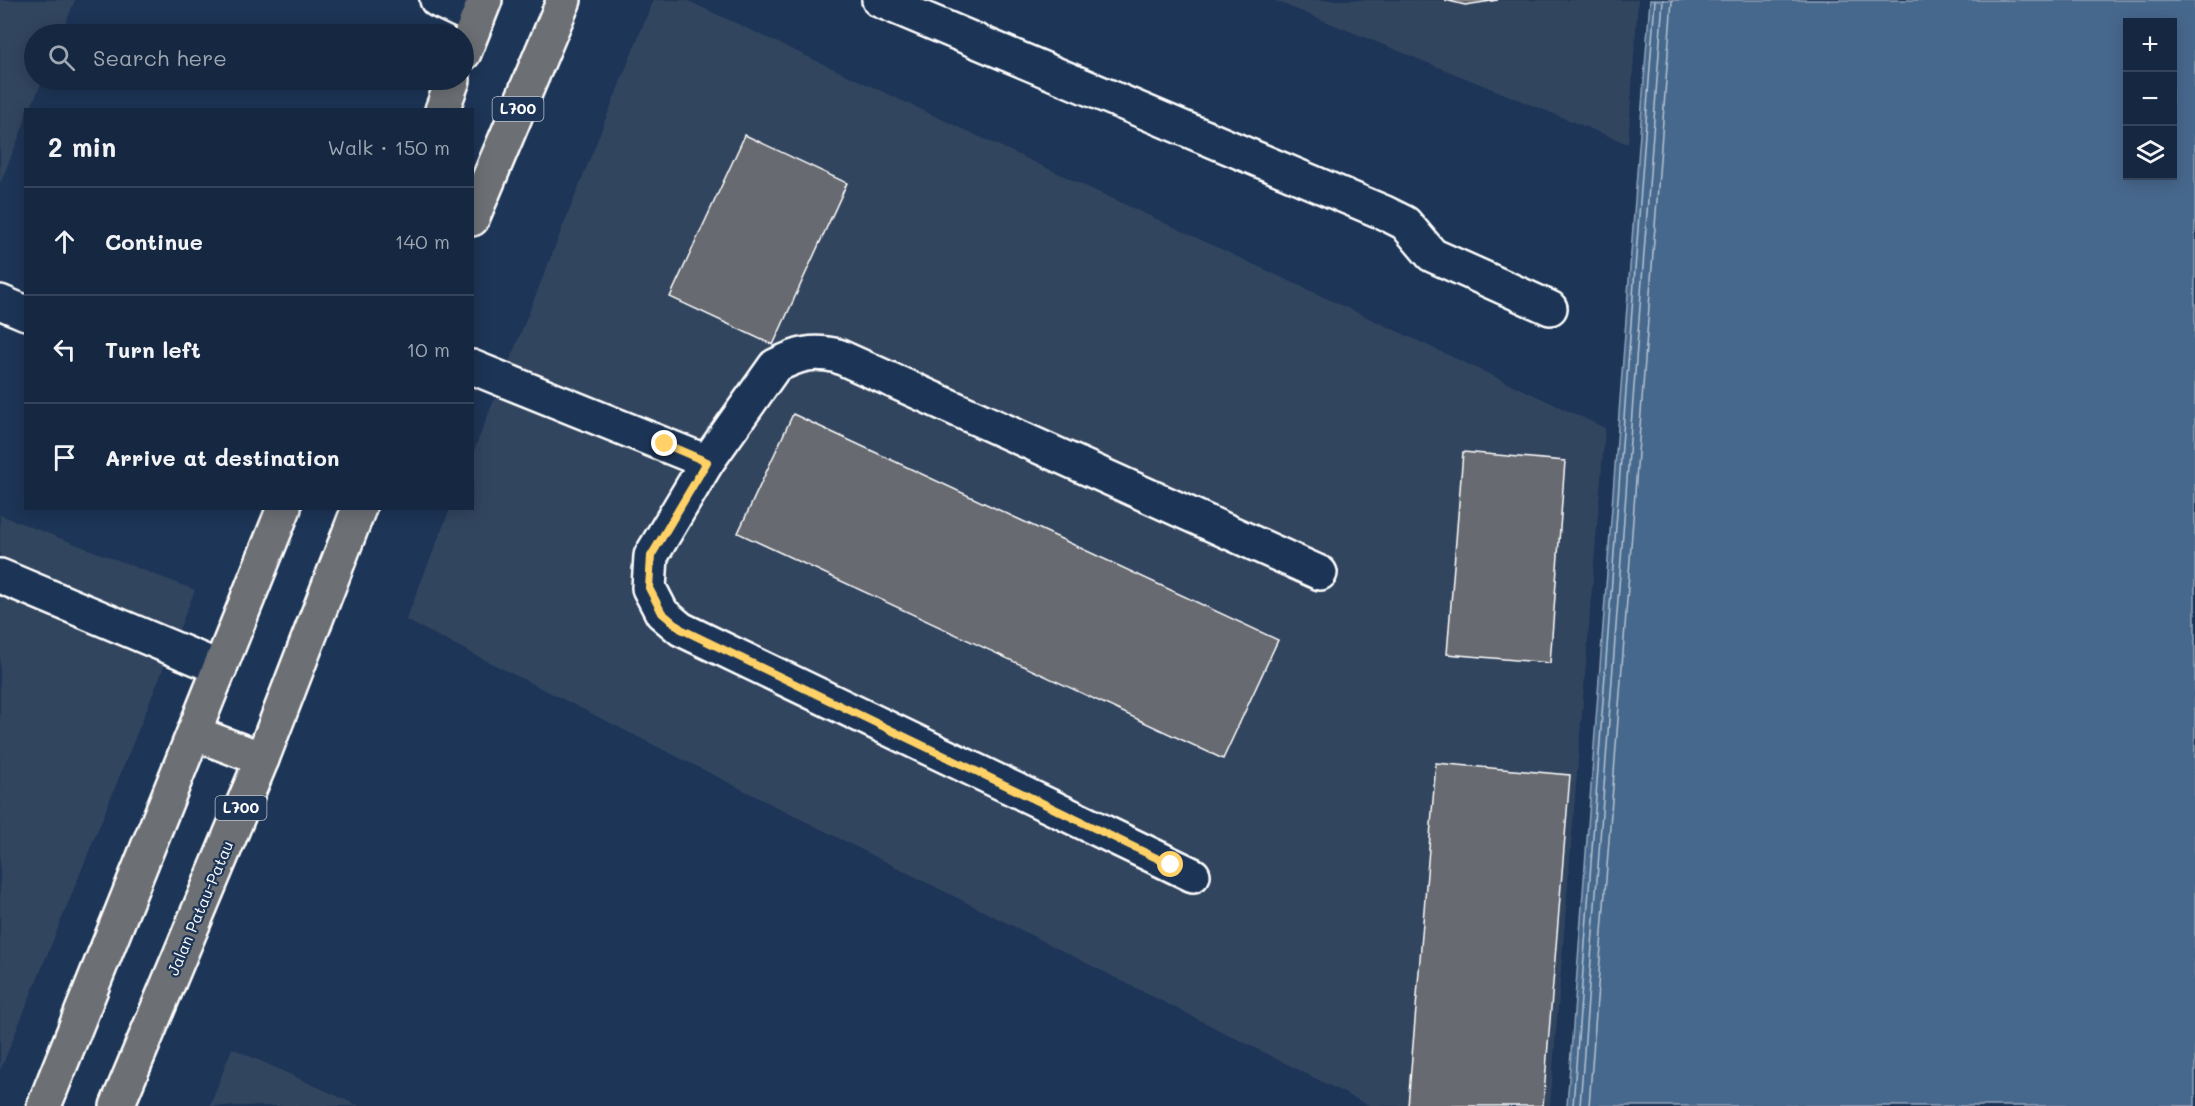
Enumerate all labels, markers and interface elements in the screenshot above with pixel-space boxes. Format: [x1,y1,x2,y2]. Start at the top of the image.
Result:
map controls [2123,18,2177,180]
button: + [2123,18,2177,72]
search box [24,24,474,90]
icon: search [45,41,78,74]
text: Search here [93,43,227,72]
button: − [2123,72,2177,126]
road number: L700 [492,97,544,121]
button: layers [2123,126,2177,180]
text: 2 min [48,130,116,164]
text: Walk · 150 m [328,134,450,160]
icon: ahead [48,225,81,258]
text: Continue [105,227,203,256]
text: 140 m [395,228,450,254]
icon: left [48,333,81,366]
text: Turn left [105,335,201,364]
text: 10 m [406,336,450,362]
route end [651,430,677,456]
icon: arrive [48,441,81,474]
text: Arrive at destination [105,443,340,472]
road number: L700 [216,796,266,820]
street label: Jalan Patau-Patau [162,837,237,978]
route start [1157,851,1183,877]

